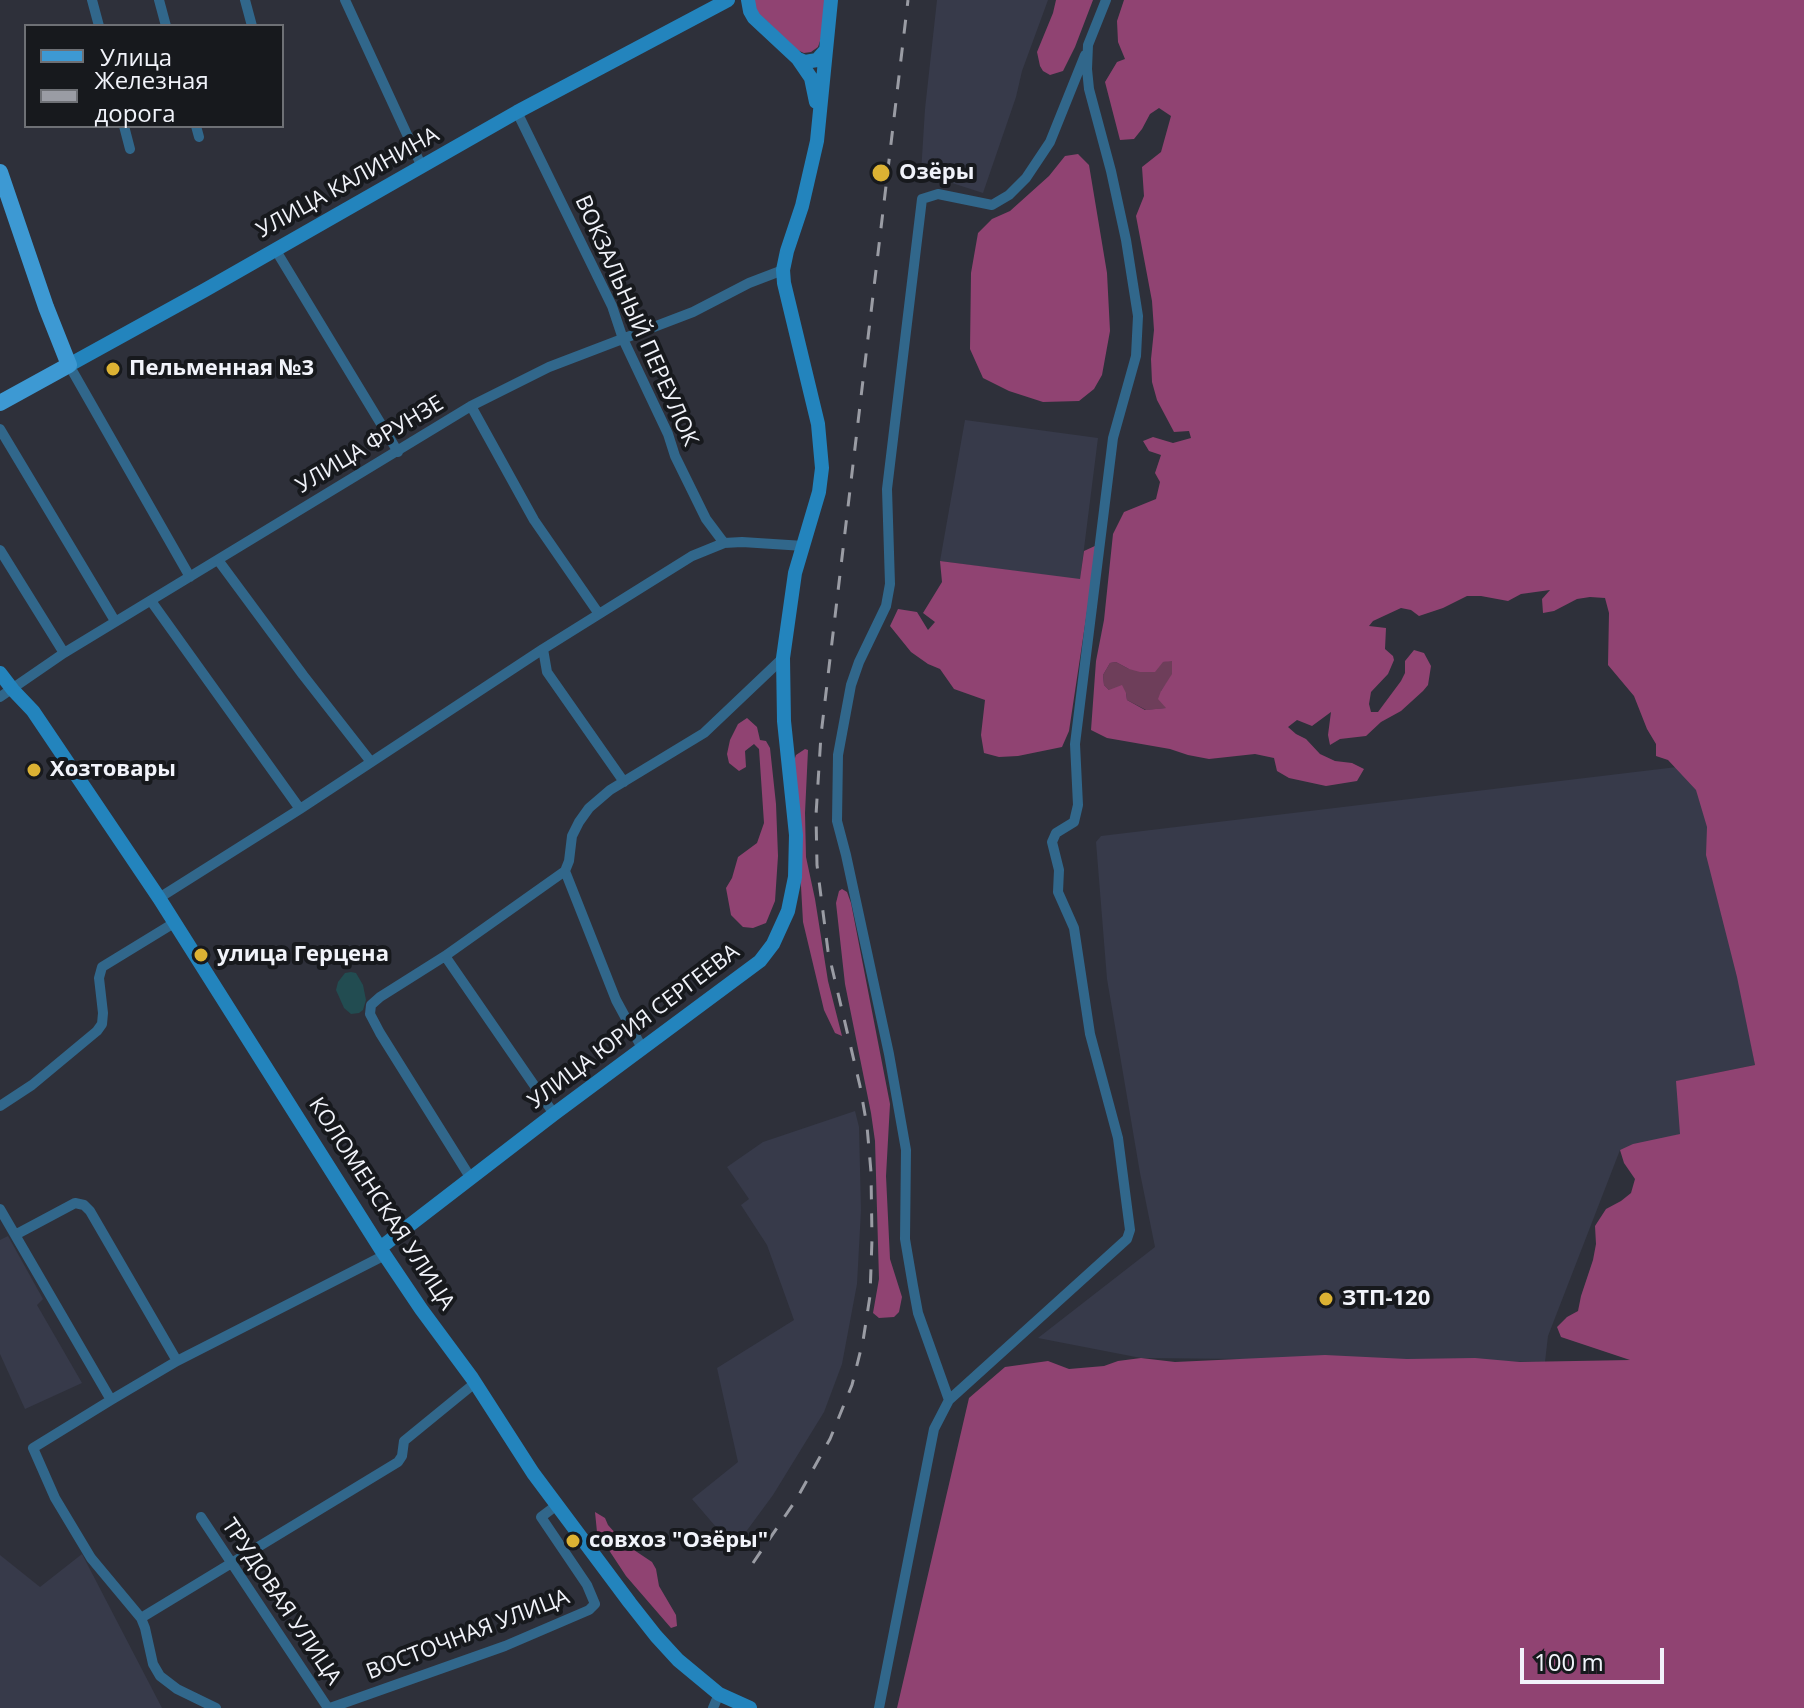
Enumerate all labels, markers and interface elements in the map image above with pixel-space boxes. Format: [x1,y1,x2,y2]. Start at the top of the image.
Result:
legend [24,24,284,128]
text: Улица [100,40,172,73]
text: Железная дорога [94,63,209,129]
street label: УЛИЦА КАЛИНИНА [252,122,444,244]
place label: Озёры [899,160,974,186]
marker: Озёры [870,162,892,184]
street label: ВОКЗАЛЬНЫЙ ПЕРЕУЛОК [569,192,703,450]
place label: Пельменная №3 [129,356,314,382]
marker: Пельменная №3 [104,360,122,378]
street label: УЛИЦА ФРУНЗЕ [292,391,448,499]
place label: Хозтовары [50,757,176,783]
marker: Хозтовары [25,761,43,779]
street label: УЛИЦА ЮРИЯ СЕРГЕЕВА [523,939,745,1115]
place label: улица Герцена [217,942,389,968]
marker: улица Герцена [192,946,210,964]
street label: КОЛОМЕНСКАЯ УЛИЦА [302,1093,460,1315]
place label: ЗТП-120 [1342,1286,1430,1312]
marker: ЗТП-120 [1317,1290,1335,1308]
street label: ТРУДОВАЯ УЛИЦА [216,1514,346,1690]
place label: совхоз "Озёры" [589,1528,768,1554]
marker: совхоз "Озёры" [564,1532,582,1550]
street label: ВОСТОЧНАЯ УЛИЦА [363,1584,573,1686]
scale bar [1524,1632,1668,1682]
text: 100 m [1534,1645,1604,1678]

